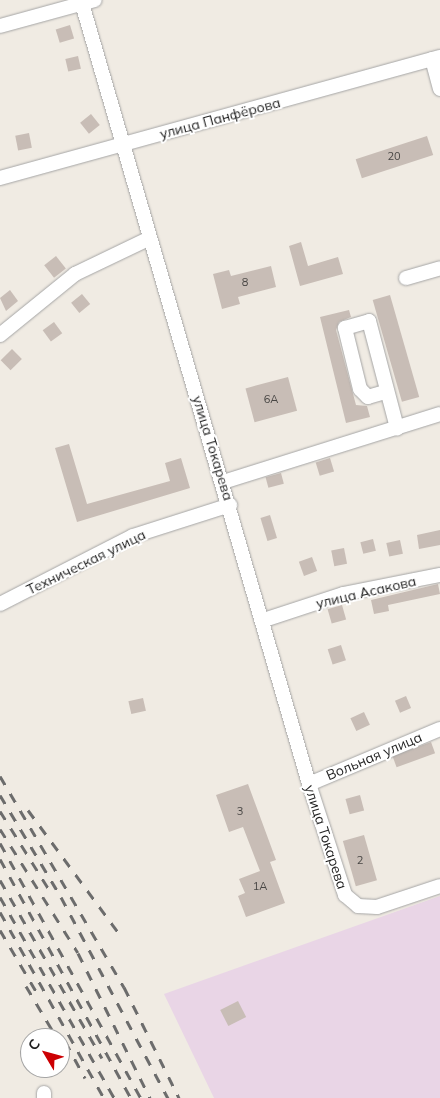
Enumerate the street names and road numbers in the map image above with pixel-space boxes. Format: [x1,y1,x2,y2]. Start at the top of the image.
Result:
street label: улица Панфёрова [158,94,282,142]
street label: улица Токарева [189,394,237,502]
street label: Техническая улица [24,526,148,598]
street label: улица Асакова [314,572,418,612]
street label: Вольная улица [324,728,424,784]
street label: улица Токарева [301,783,351,891]

